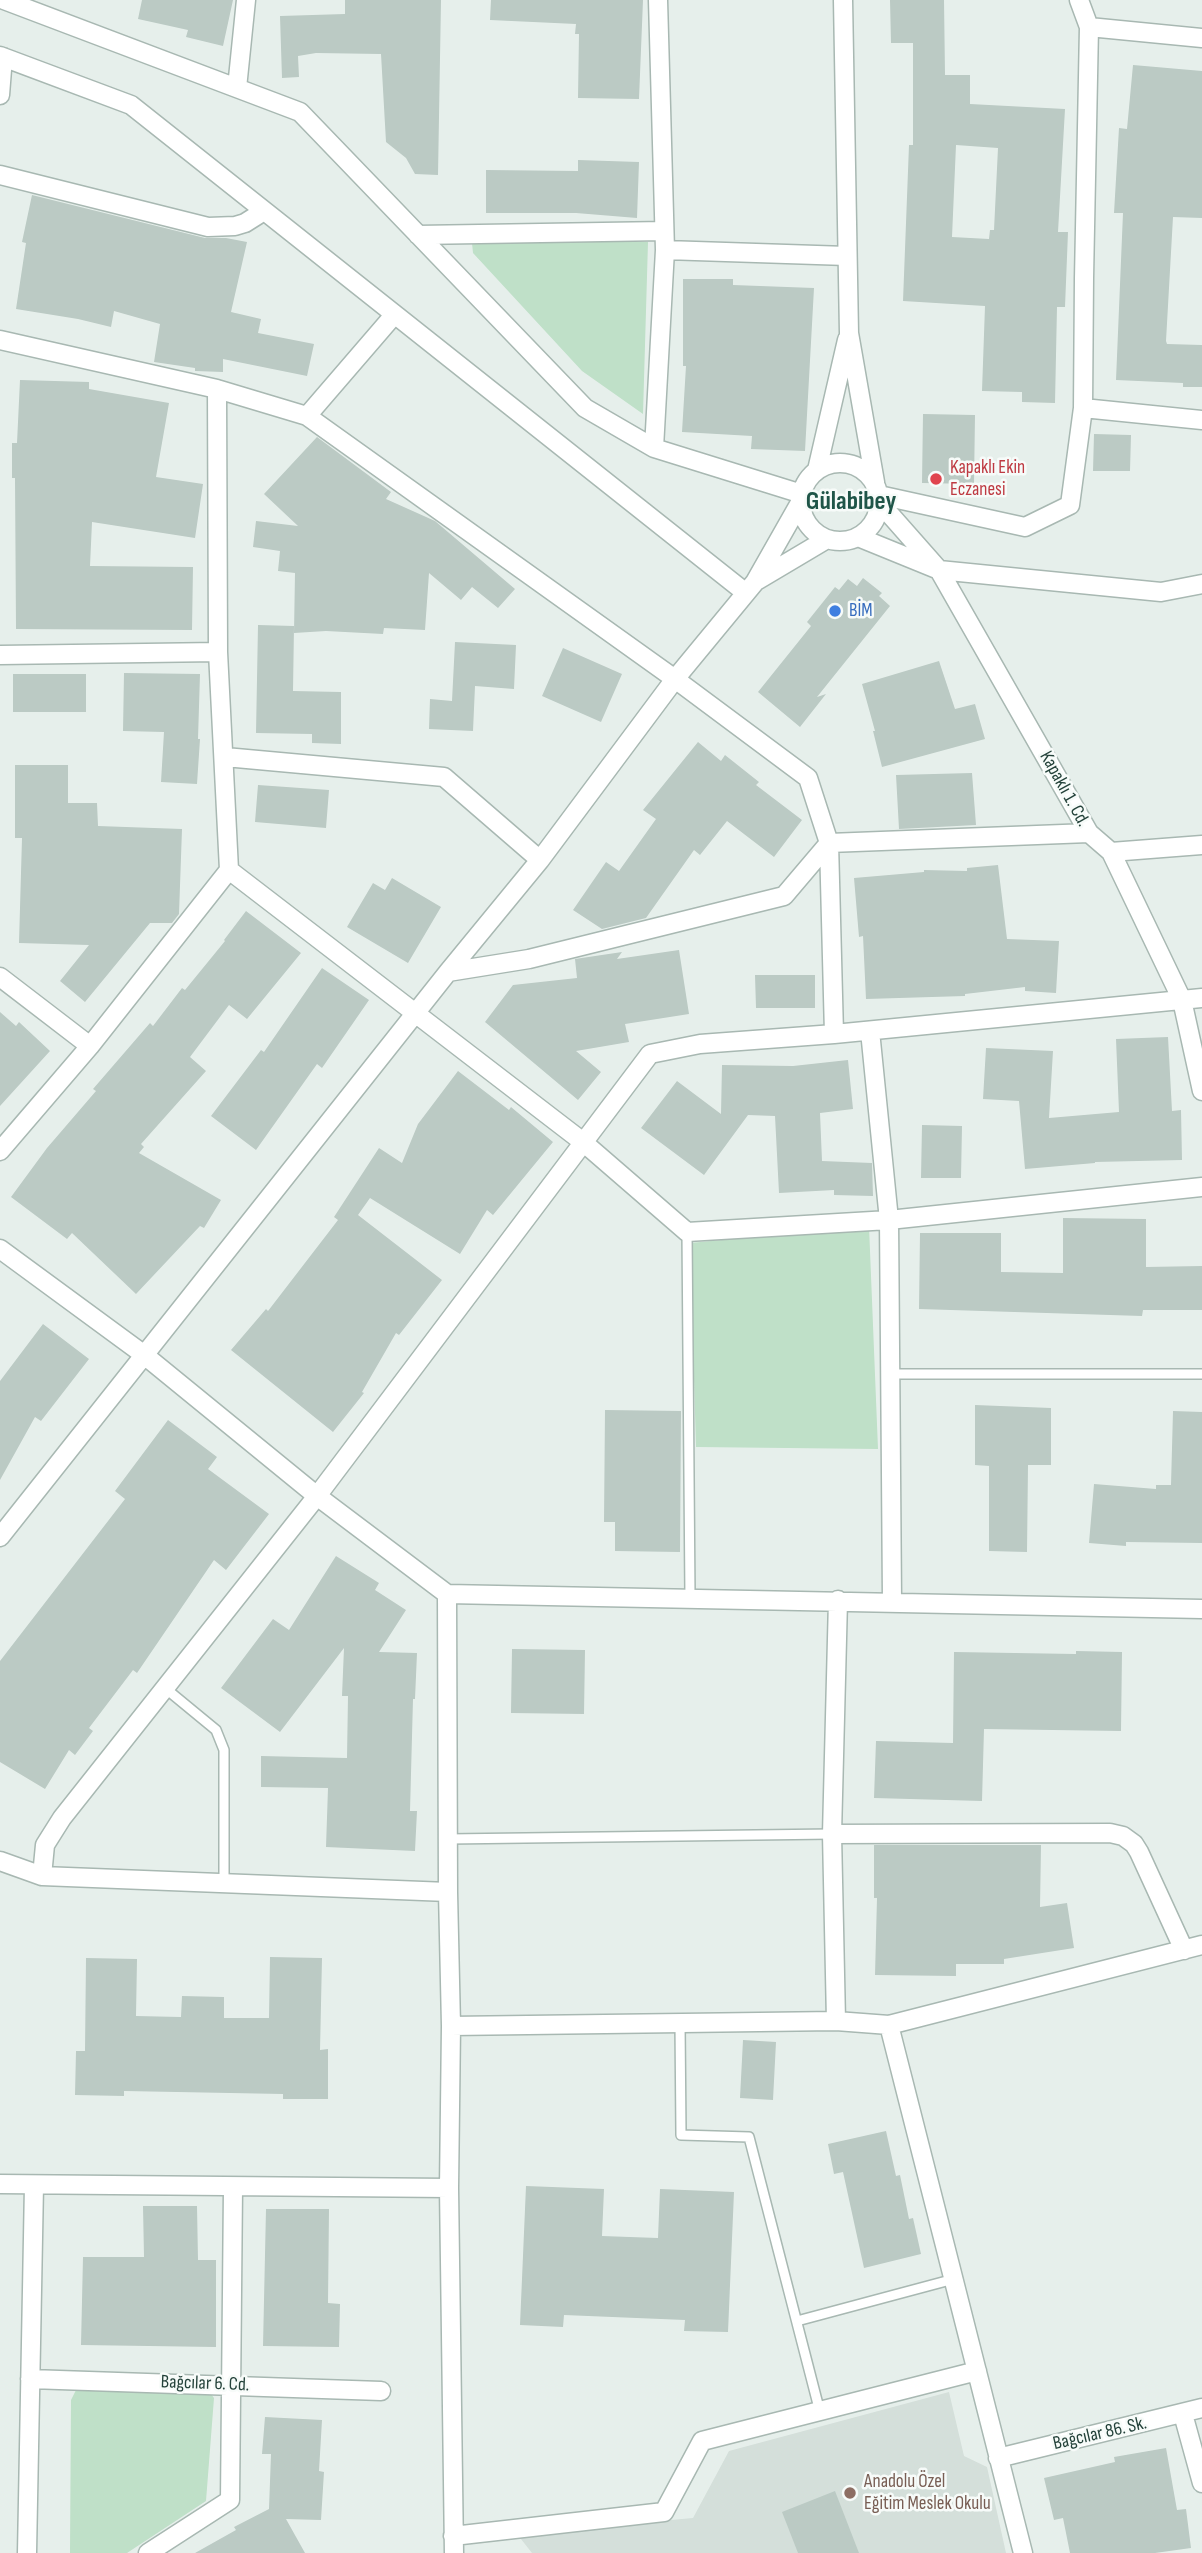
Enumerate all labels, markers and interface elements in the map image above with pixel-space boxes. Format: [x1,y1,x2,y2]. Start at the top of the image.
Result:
place label: Kapaklı Ekin Eczanesi [950,457,1025,501]
marker: Kapaklı Ekin Eczanesi [928,471,944,487]
district label: Gülabibey [806,486,896,518]
place label: BİM [849,600,873,622]
marker: BİM [827,603,843,619]
street label: Kapaklı 1. Cd. [1034,747,1094,831]
street label: Bağcılar 6. Cd. [160,2371,250,2397]
street label: Bağcılar 86. Sk. [1051,2412,1149,2456]
place label: Anadolu Özel Eğitim Meslek Okulu [864,2471,991,2515]
marker: Anadolu Özel Eğitim Meslek Okulu [842,2485,858,2501]

